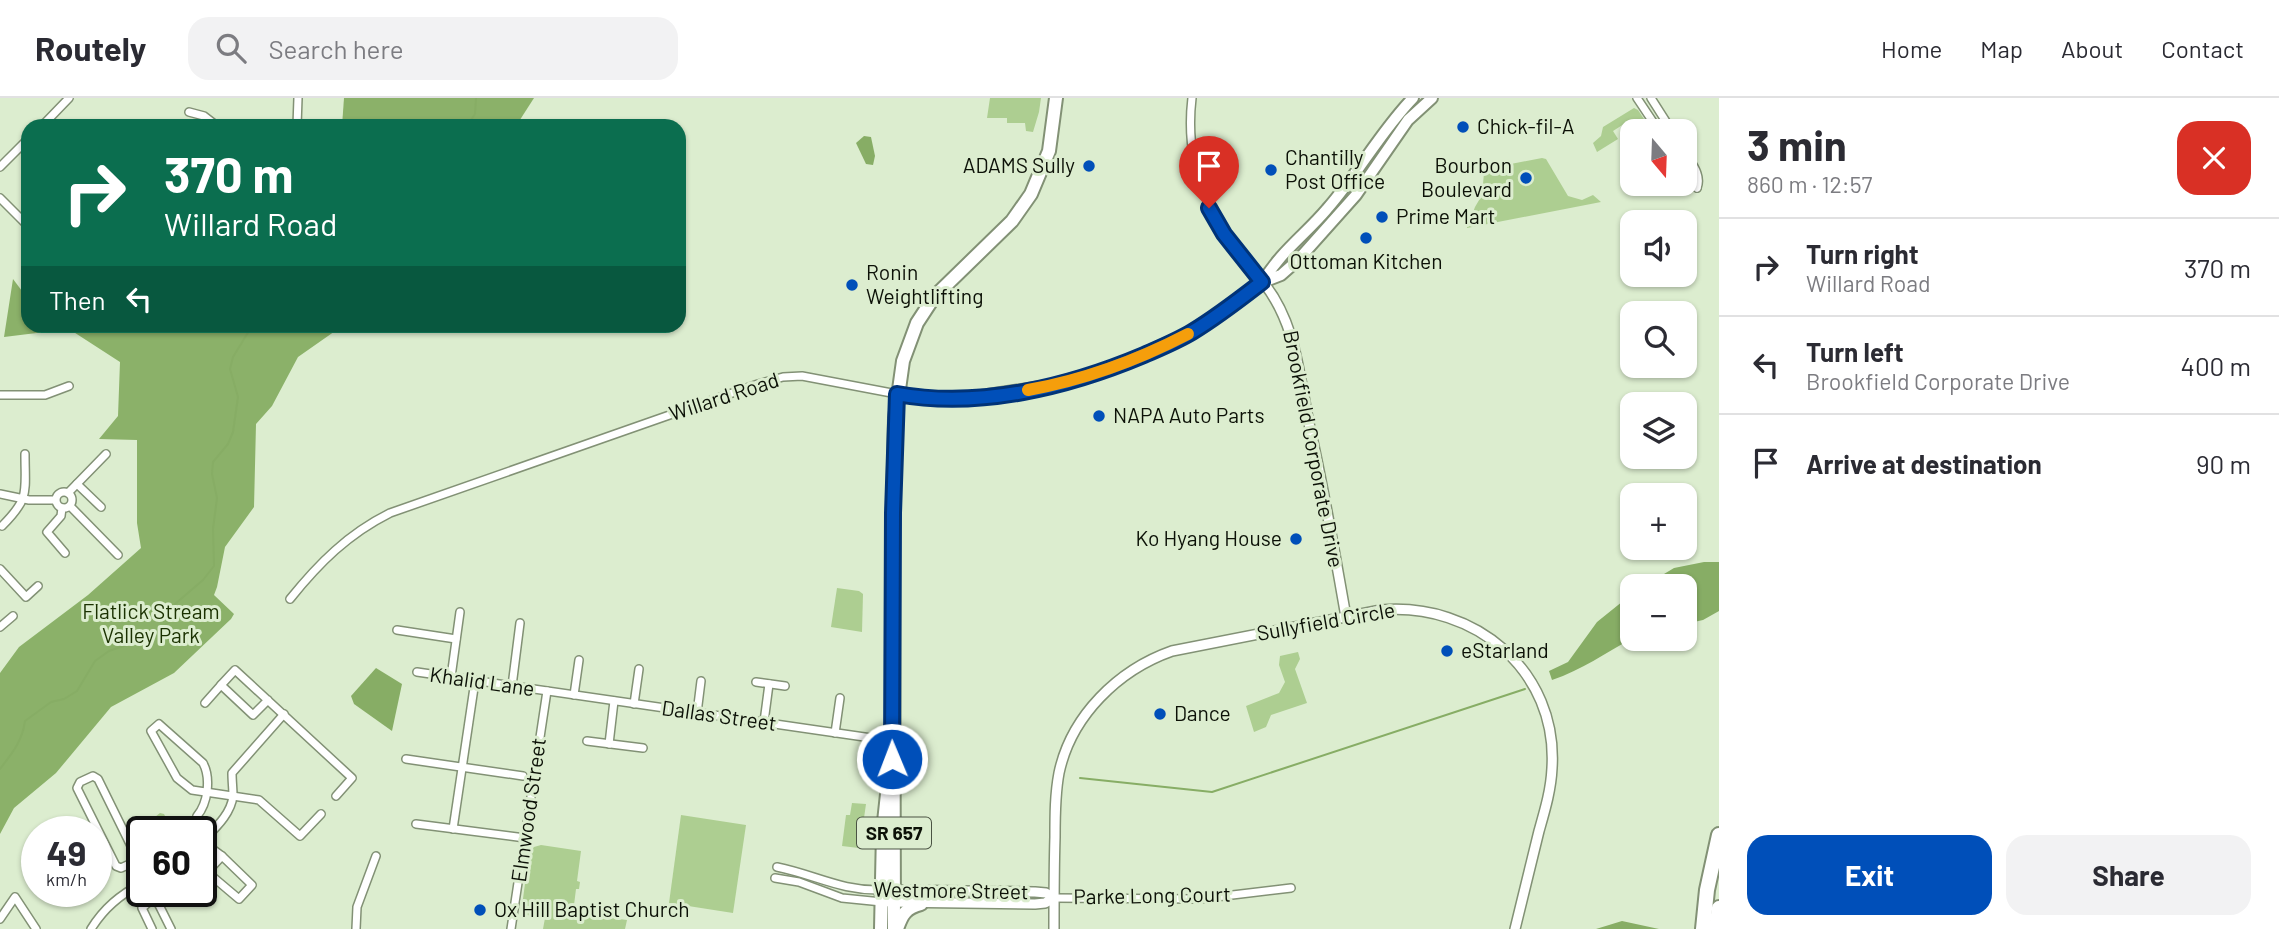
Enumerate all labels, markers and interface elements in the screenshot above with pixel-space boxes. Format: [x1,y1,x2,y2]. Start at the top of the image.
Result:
search box [188,17,678,80]
text: Routely [35,28,146,68]
icon: search [212,29,250,67]
text: Search here [268,33,404,64]
text: Home [1881,34,1942,63]
text: Map [1980,34,2023,63]
text: About [2061,34,2123,63]
text: Contact [2161,34,2244,63]
place label: Chick-fil-A [1477,113,1575,138]
marker: Chick-fil-A [1455,119,1471,135]
north arrow [1620,119,1698,196]
map controls [1620,119,1697,651]
text: 3 min [1747,119,1847,169]
button: close [2177,121,2251,195]
pin [1179,136,1239,208]
text: 370 m [164,144,293,203]
place label: Chantilly Post Office [1285,144,1385,193]
icon: right [49,147,140,238]
icon: arrive [1190,147,1228,185]
place label: ADAMS Sully [963,152,1075,177]
place label: Bourbon Boulevard [1421,152,1512,201]
marker: ADAMS Sully [1081,158,1097,174]
marker: Chantilly Post Office [1263,162,1279,178]
marker: Bourbon Boulevard [1518,170,1534,186]
text: 860 m · 12:57 [1747,170,1872,198]
place label: Prime Mart [1396,203,1495,228]
text: Willard Road [164,204,337,242]
marker: Prime Mart [1374,209,1390,225]
button: sound [1620,210,1697,287]
marker: Ottoman Kitchen [1358,230,1374,246]
text: Turn right [1806,238,1919,269]
place label: Ottoman Kitchen [1289,248,1443,273]
icon: right [1747,248,1785,286]
text: 370 m [2184,252,2251,283]
place label: Ronin Weightlifting [866,259,983,308]
text: Willard Road [1806,269,1931,297]
marker: Ronin Weightlifting [844,277,860,293]
icon: left [120,280,158,318]
text: Then [49,284,106,315]
button: search [1620,301,1697,378]
street label: Brookfield Corporate Drive [1279,328,1350,569]
text: Turn left [1806,336,1904,367]
icon: left [1747,346,1785,384]
text: 400 m [2181,350,2251,381]
street label: Willard Road [666,366,782,425]
text: Brookfield Corporate Drive [1806,367,2070,395]
button: layers [1620,392,1697,469]
place label: NAPA Auto Parts [1113,402,1265,427]
marker: NAPA Auto Parts [1091,408,1107,424]
icon: arrive [1747,444,1785,482]
text: Arrive at destination [1806,448,2042,479]
text: 90 m [2196,448,2251,479]
button: + [1620,483,1697,560]
place label: Ko Hyang House [1135,525,1282,550]
marker: Ko Hyang House [1288,531,1304,547]
button: − [1620,574,1697,651]
street label: Sullyfield Circle [1255,596,1397,645]
park label: Flatlick Stream Valley Park [82,598,220,647]
place label: eStarland [1461,637,1549,662]
marker: eStarland [1439,643,1455,659]
street label: Khalid Lane [428,661,536,700]
street label: Dallas Street [660,694,778,735]
place label: Dance [1174,700,1231,725]
marker: Dance [1152,706,1168,722]
position arrow [855,722,929,796]
street label: Elmwood Street [505,736,550,884]
speed limit sign: 60 [126,816,217,907]
road number: SR 657 [857,818,931,848]
text: 49 [47,831,86,873]
button: Exit [1747,835,1992,915]
button: Share [2006,835,2251,915]
text: km/h [46,868,87,890]
street label: Westmore Street [873,876,1029,903]
street label: Parke Long Court [1073,881,1231,908]
place label: Ox Hill Baptist Church [494,896,690,921]
marker: Ox Hill Baptist Church [472,902,488,918]

